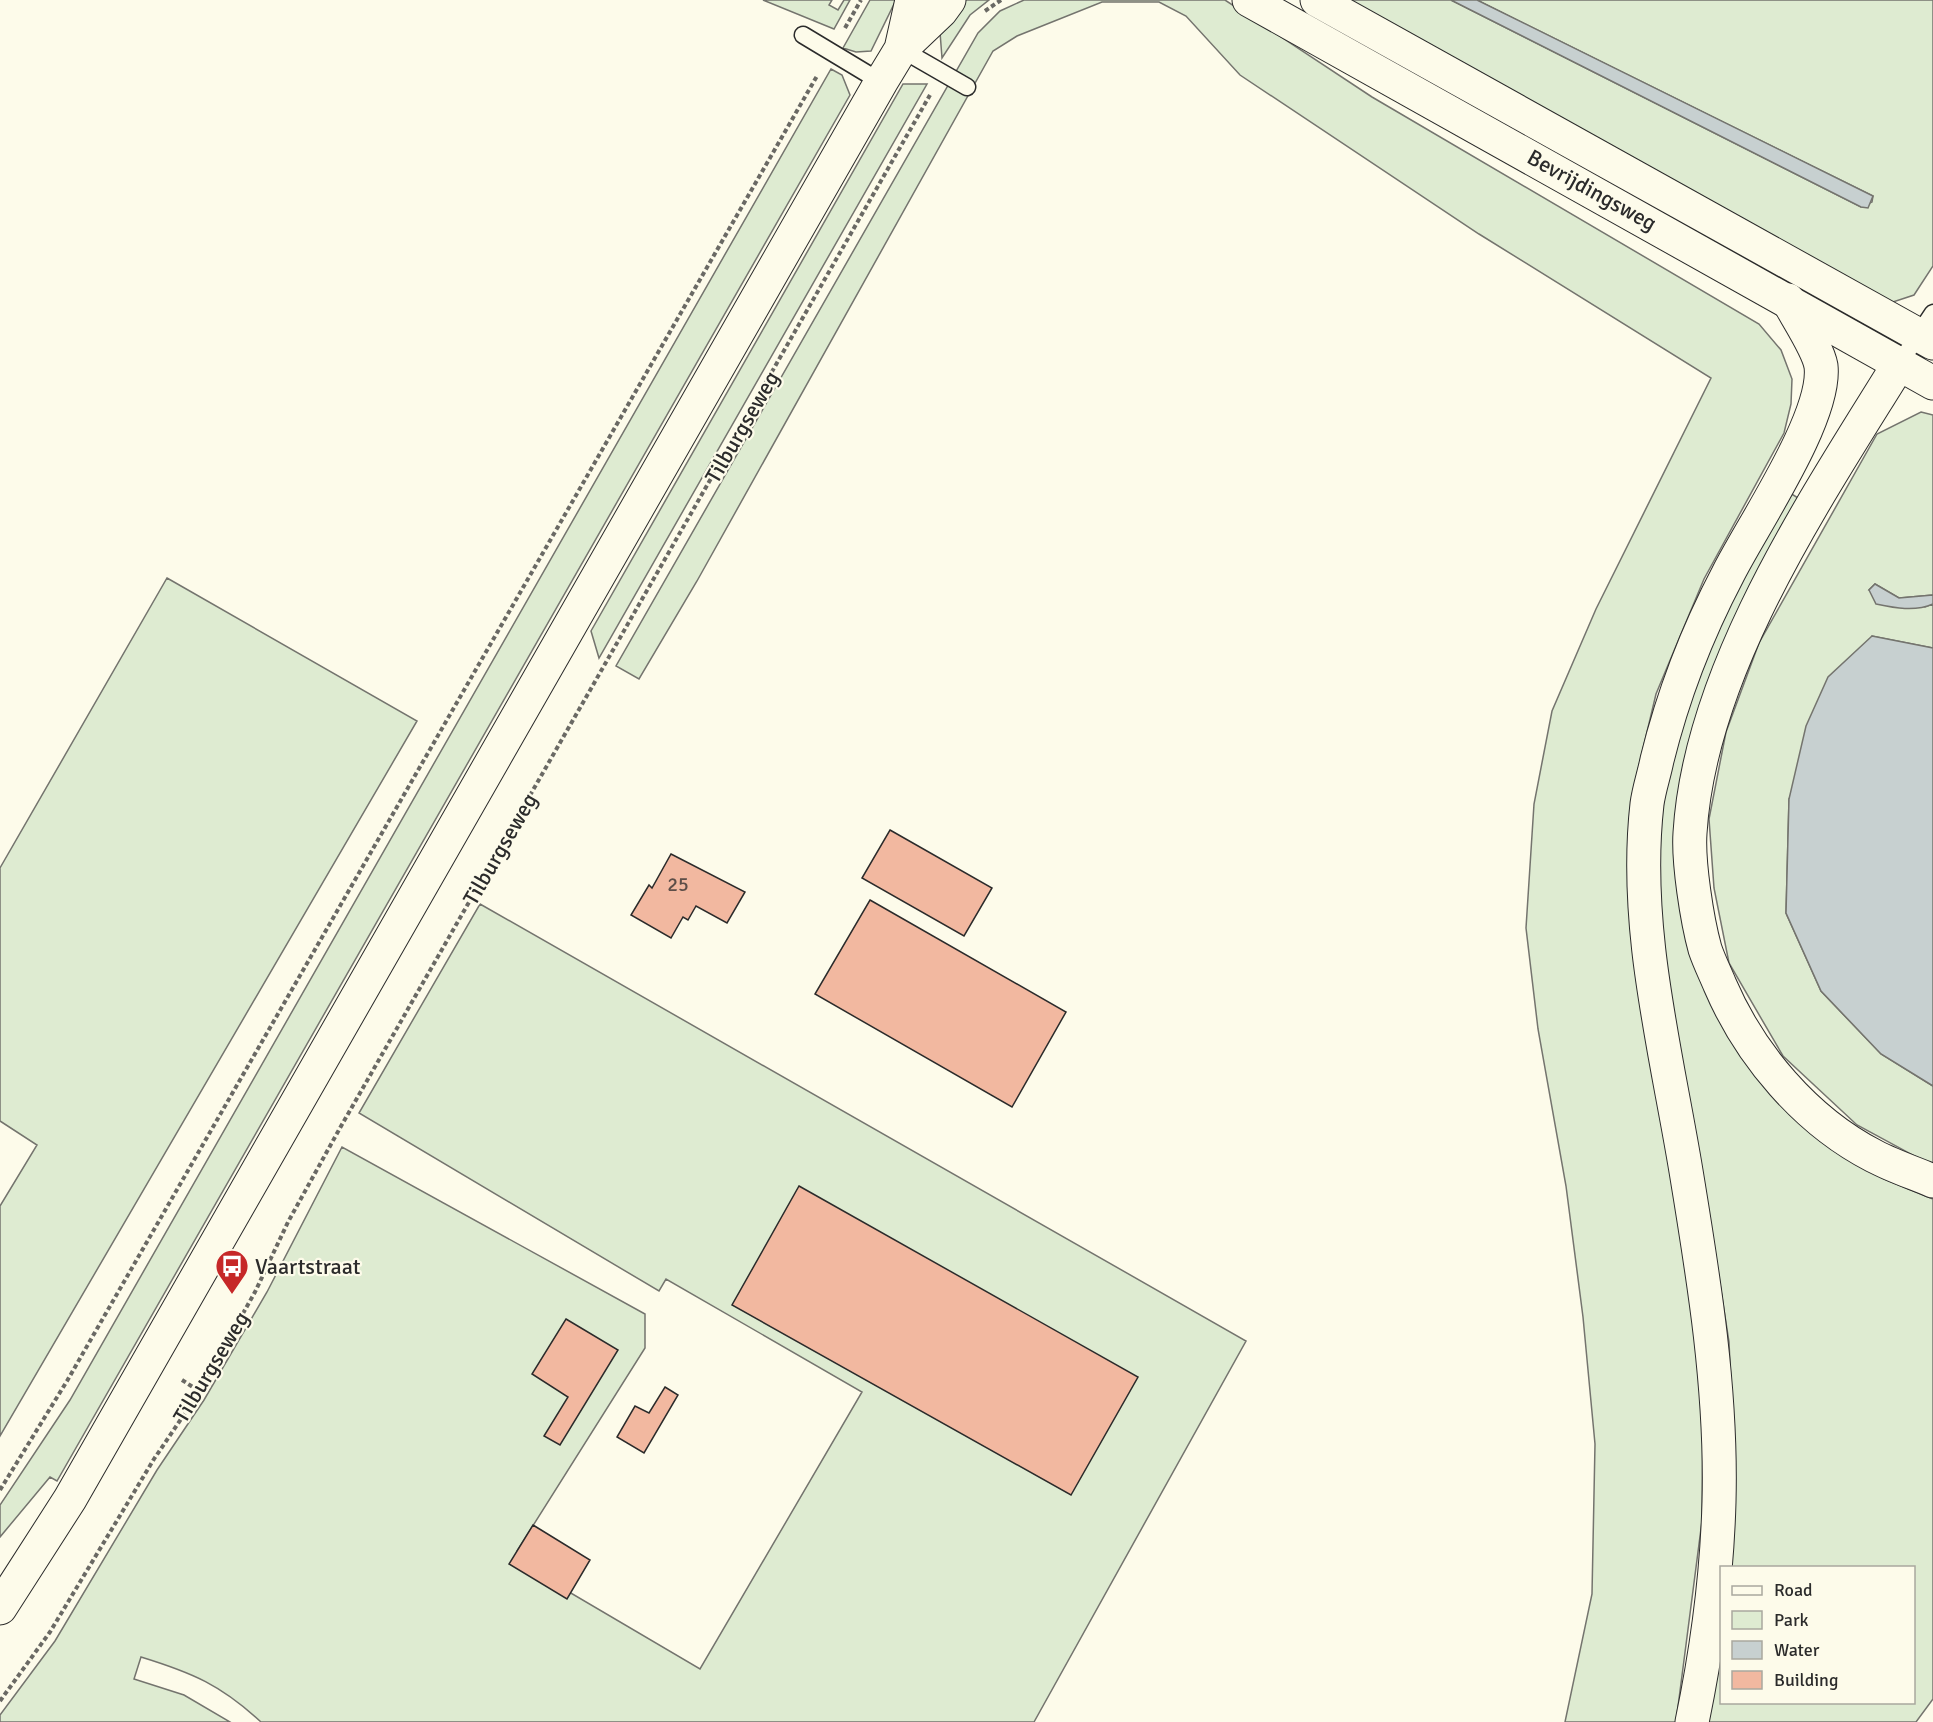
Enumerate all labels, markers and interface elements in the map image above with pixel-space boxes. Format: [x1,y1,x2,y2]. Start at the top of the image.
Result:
street label: Bevrijdingsweg [1523,143,1661,237]
street label: Tilburgseweg [699,366,785,488]
street label: Tilburgseweg [457,788,543,910]
house number: 25 [667,872,689,897]
bus stop icon: Vaartstraat [214,1248,250,1295]
place label: Vaartstraat [255,1253,361,1280]
street label: Tilburgseweg [167,1306,255,1428]
legend [1720,1566,1915,1704]
text: Road [1774,1579,1813,1601]
text: Park [1774,1609,1809,1631]
text: Water [1774,1639,1820,1661]
text: Building [1774,1669,1838,1691]

